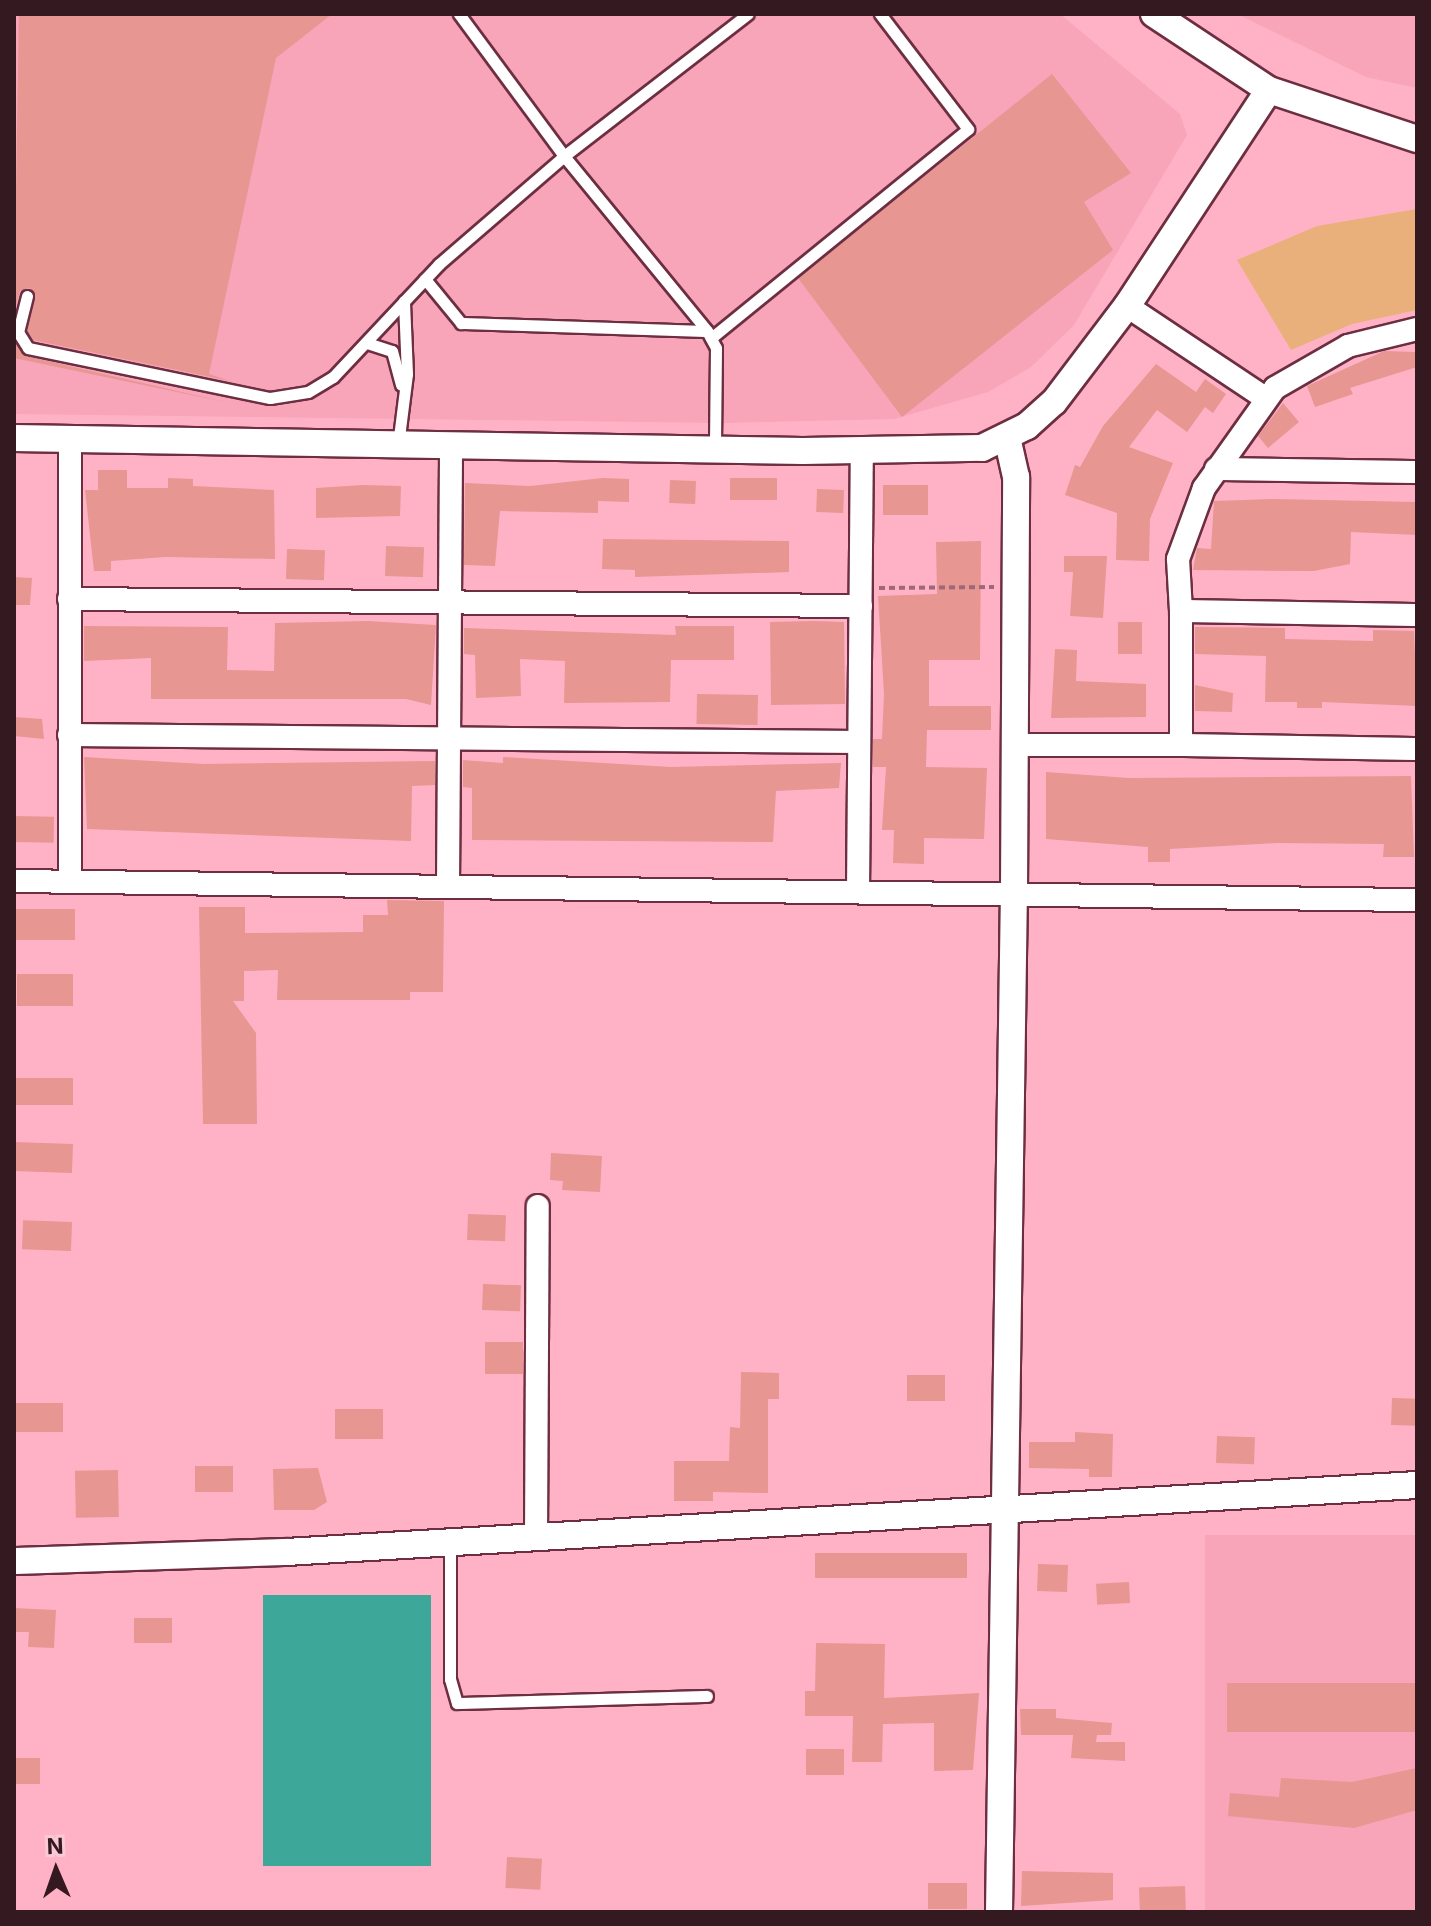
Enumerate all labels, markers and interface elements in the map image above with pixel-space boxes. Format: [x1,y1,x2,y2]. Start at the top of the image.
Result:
north arrow [16,1830,96,1910]
text: N [46,1833,64,1859]

